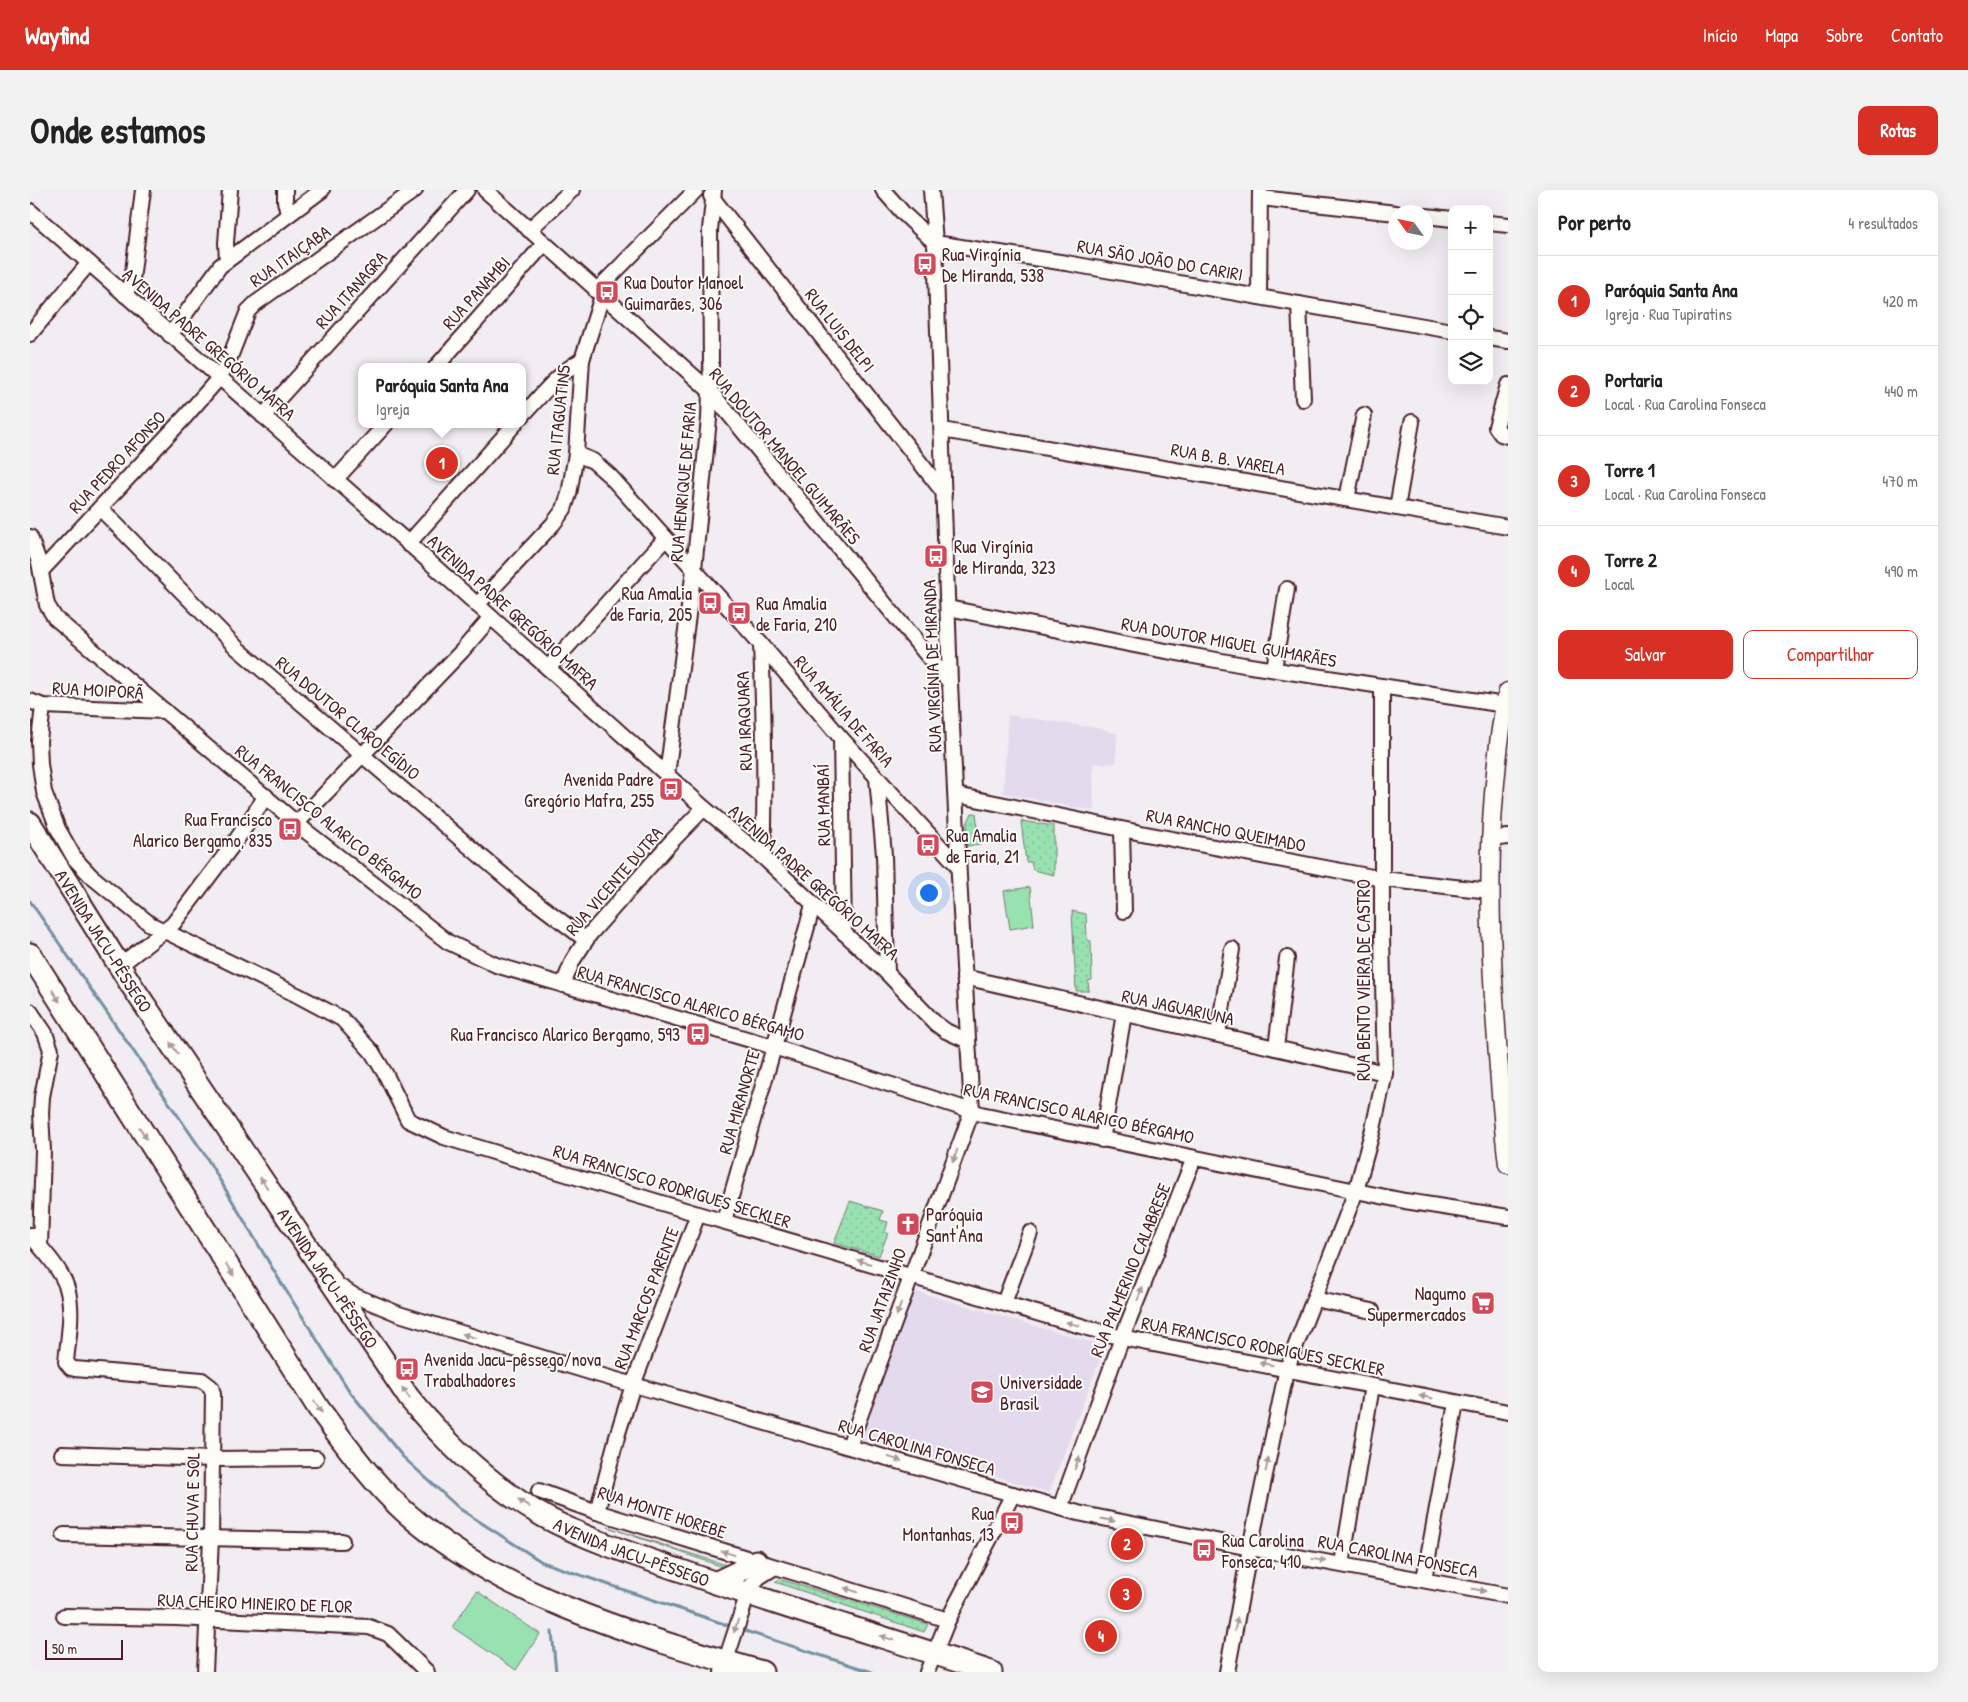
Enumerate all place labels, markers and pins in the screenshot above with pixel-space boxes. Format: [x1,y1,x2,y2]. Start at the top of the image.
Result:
place label: Rua Virgínia De Miranda, 538 [942,242,1044,288]
bus stop icon: Rua Virgínia De Miranda, 538 [912,251,938,277]
place label: Rua Doutor Manoel Guimarães, 306 [624,270,743,316]
bus stop icon: Rua Doutor Manoel Guimarães, 306 [594,279,620,305]
pin: 1 [426,444,458,482]
place label: Rua Virgínia de Miranda, 323 [954,534,1056,580]
bus stop icon: Rua Virgínia de Miranda, 323 [923,543,949,569]
place label: Rua Amalia de Faria, 205 [610,581,692,627]
bus stop icon: Rua Amalia de Faria, 205 [697,590,723,616]
place label: Rua Amalia de Faria, 210 [756,591,837,637]
bus stop icon: Rua Amalia de Faria, 210 [726,600,752,626]
place label: Avenida Padre Gregório Mafra, 255 [524,767,654,813]
bus stop icon: Avenida Padre Gregório Mafra, 255 [658,776,684,802]
place label: Rua Francisco Alarico Bergamo, 835 [133,807,272,853]
bus stop icon: Rua Francisco Alarico Bergamo, 835 [277,816,303,842]
place label: Rua Amalia de Faria, 21 [946,823,1019,869]
bus stop icon: Rua Amalia de Faria, 21 [915,832,941,858]
bus stop icon: Rua Francisco Alarico Bergamo, 593 [685,1021,711,1047]
place label: Rua Francisco Alarico Bergamo, 593 [450,1022,680,1047]
place label: Paróquia Sant'Ana [926,1202,983,1248]
church icon: Paróquia Sant'Ana [895,1211,921,1237]
place label: Nagumo Supermercados [1367,1281,1466,1327]
supermarket icon: Nagumo Supermercados [1470,1290,1496,1316]
place label: Avenida Jacu-pêssego/nova Trabalhadores [424,1347,601,1393]
bus stop icon: Avenida Jacu-pêssego/nova Trabalhadores [394,1356,420,1382]
place label: Universidade Brasil [1000,1370,1083,1416]
school or university icon: Universidade Brasil [969,1379,995,1405]
place label: Rua Montanhas, 13 [903,1501,994,1547]
bus stop icon: Rua Montanhas, 13 [999,1510,1025,1536]
pin: 2 [1111,1525,1143,1563]
place label: Rua Carolina Fonseca, 410 [1221,1528,1304,1574]
bus stop icon: Rua Carolina Fonseca, 410 [1191,1537,1217,1563]
pin: 3 [1110,1575,1142,1613]
pin: 4 [1085,1617,1117,1655]

